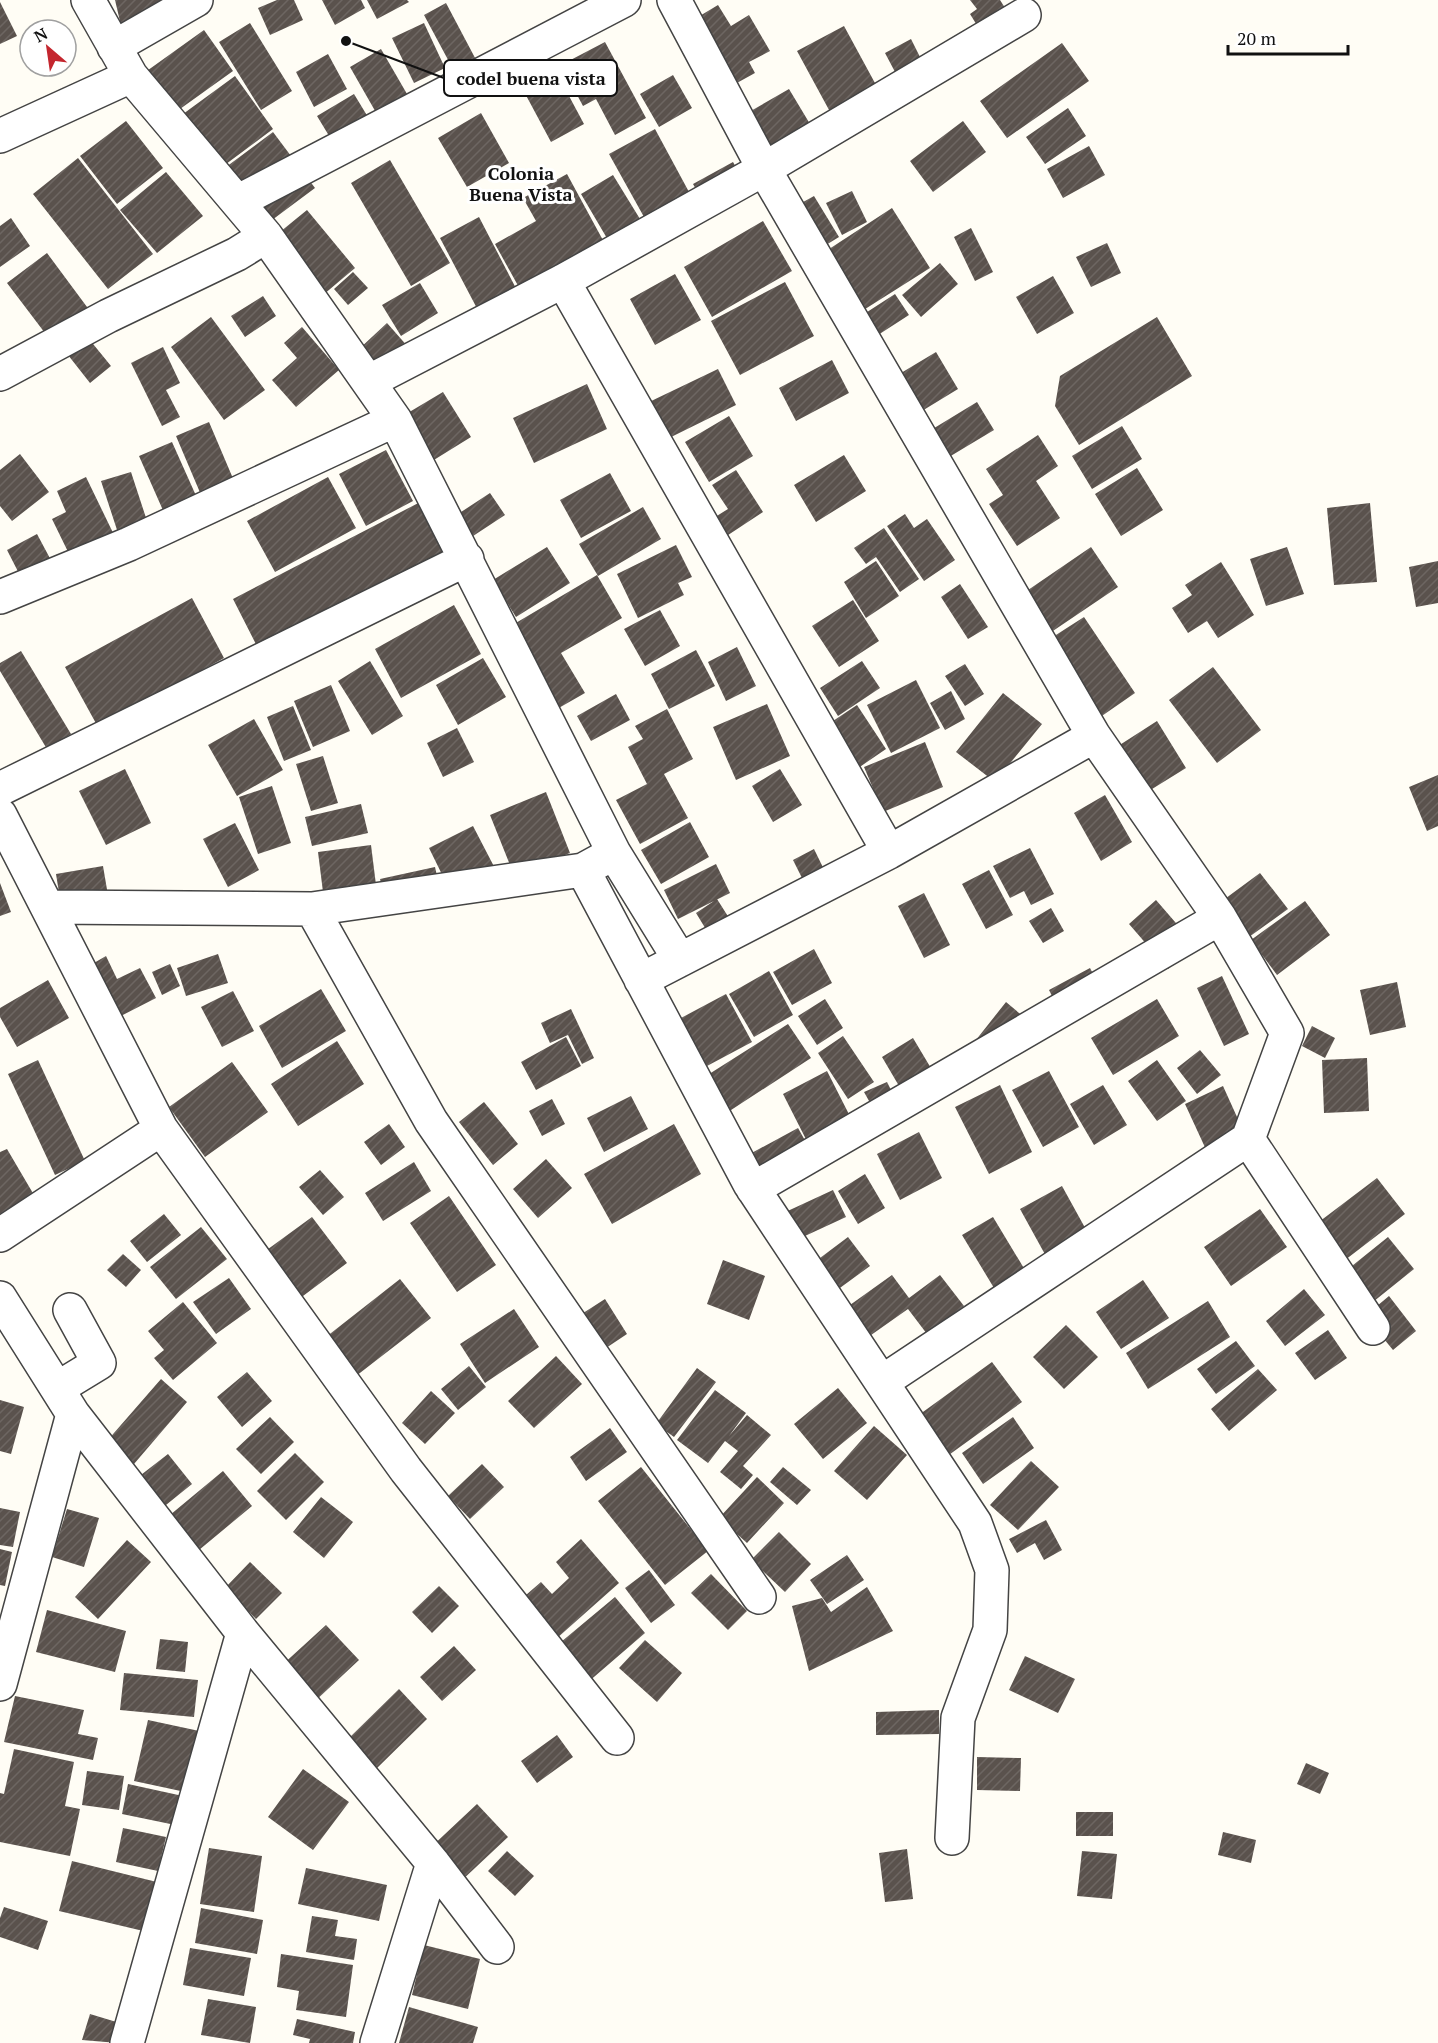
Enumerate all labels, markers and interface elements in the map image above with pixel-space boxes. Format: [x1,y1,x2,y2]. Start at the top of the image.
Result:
north arrow [18,18,78,78]
scale bar [1228,18,1348,56]
text: N [30,22,51,47]
text: 20 m [1237,26,1277,50]
callout: codel buena vista [444,60,617,96]
text: codel buena vista [456,66,606,90]
district label: Colonia Buena Vista [469,161,573,206]

